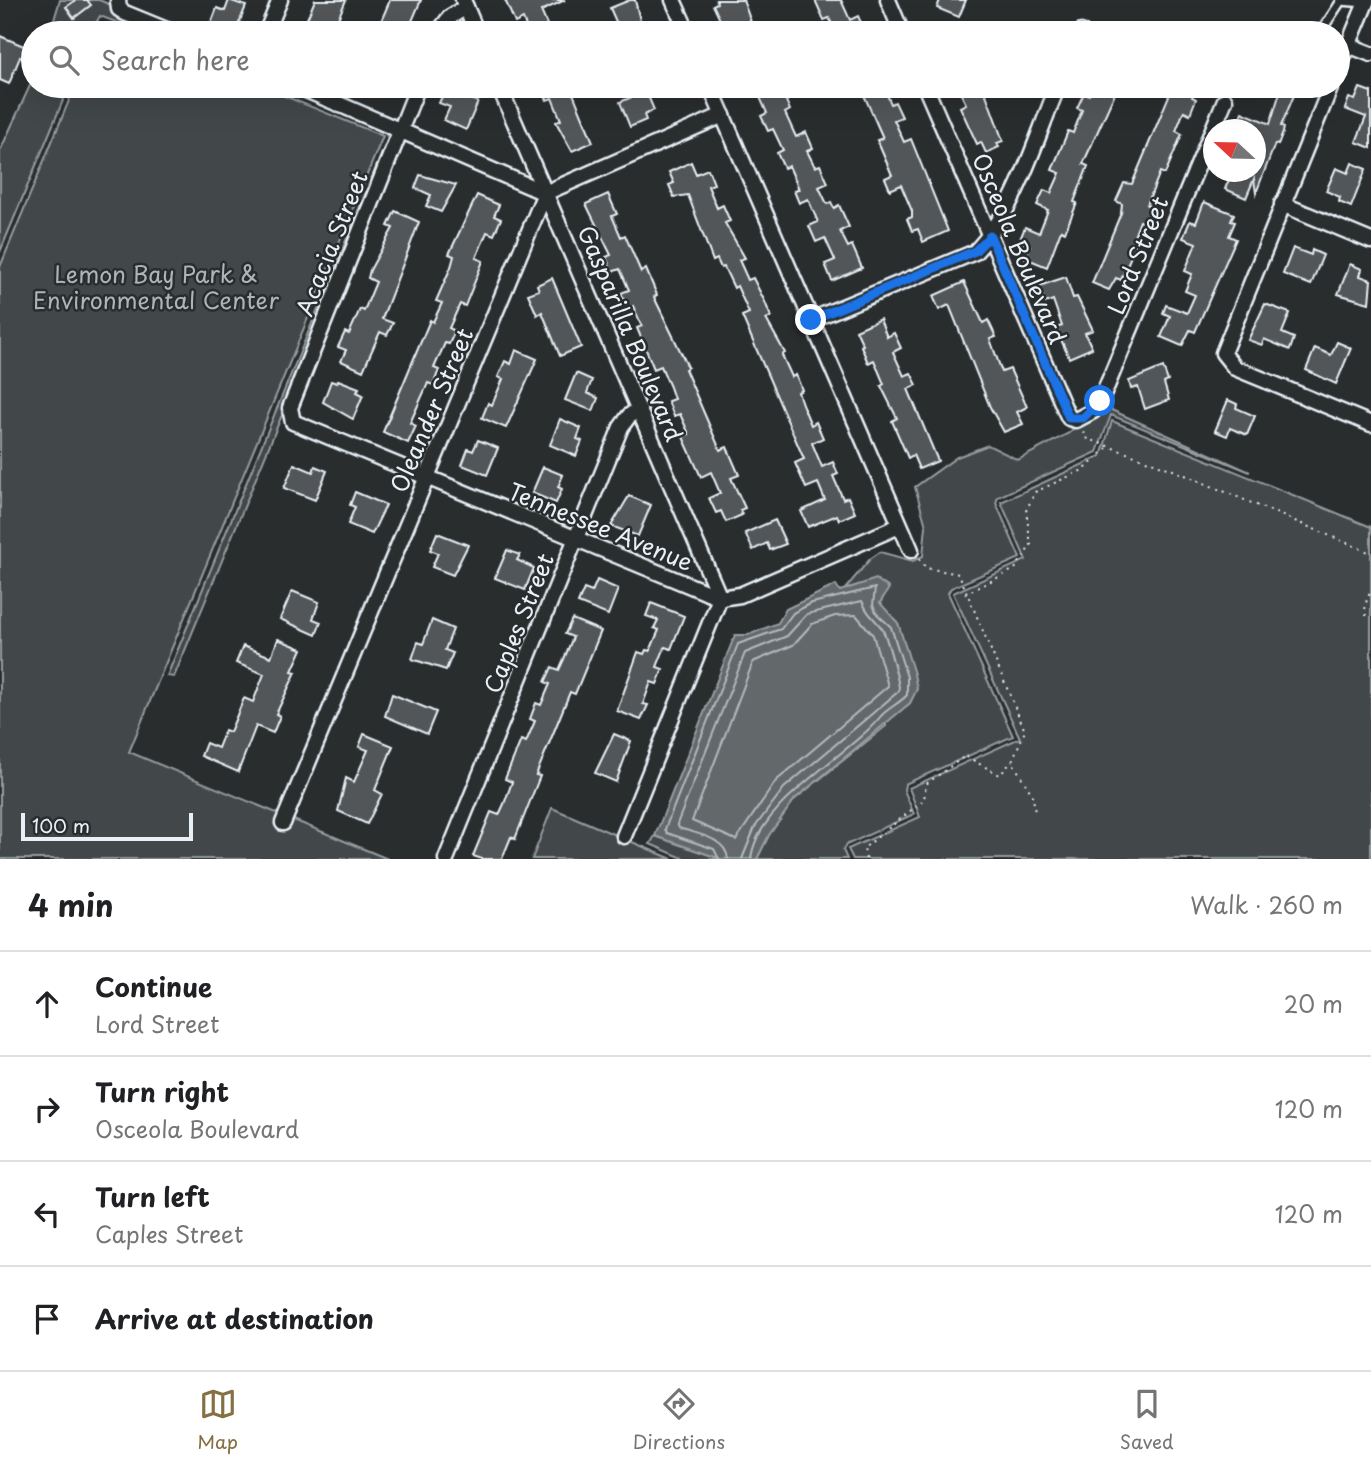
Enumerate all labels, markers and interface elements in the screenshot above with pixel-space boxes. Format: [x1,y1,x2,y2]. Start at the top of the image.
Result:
search box [21,21,1350,98]
text: Search here [101,40,250,79]
icon: search [45,41,83,79]
north arrow [1203,119,1266,182]
street label: Osceola Boulevard [964,147,1076,349]
street label: Acacia Street [286,165,376,321]
street label: Lord Street [1097,191,1177,319]
street label: Gasparilla Boulevard [570,220,692,446]
park label: Lemon Bay Park & Environmental Center [33,256,279,317]
route end [795,304,826,335]
street label: Oleander Street [381,322,481,498]
route start [1084,385,1115,416]
street label: Tennessee Avenue [503,473,699,579]
street label: Caples Street [474,548,562,698]
scale bar [21,810,192,842]
text: 100 m [32,811,90,839]
text: 4 min [28,882,114,927]
text: Walk · 260 m [1190,887,1343,922]
text: Continue [95,967,212,1006]
icon: ahead [28,985,66,1023]
text: 20 m [1284,986,1343,1021]
text: Lord Street [95,1006,219,1041]
text: Turn right [95,1072,229,1111]
icon: right [28,1090,66,1128]
text: 120 m [1275,1091,1343,1126]
text: Osceola Boulevard [95,1111,299,1146]
text: Turn left [95,1177,210,1216]
icon: left [28,1195,66,1233]
text: 120 m [1275,1196,1343,1231]
text: Caples Street [95,1216,243,1251]
text: Arrive at destination [95,1299,374,1338]
icon: arrive [28,1300,66,1338]
tab: Map [197,1385,238,1455]
tab: Directions [633,1385,725,1455]
tab: Saved [1120,1385,1174,1455]

